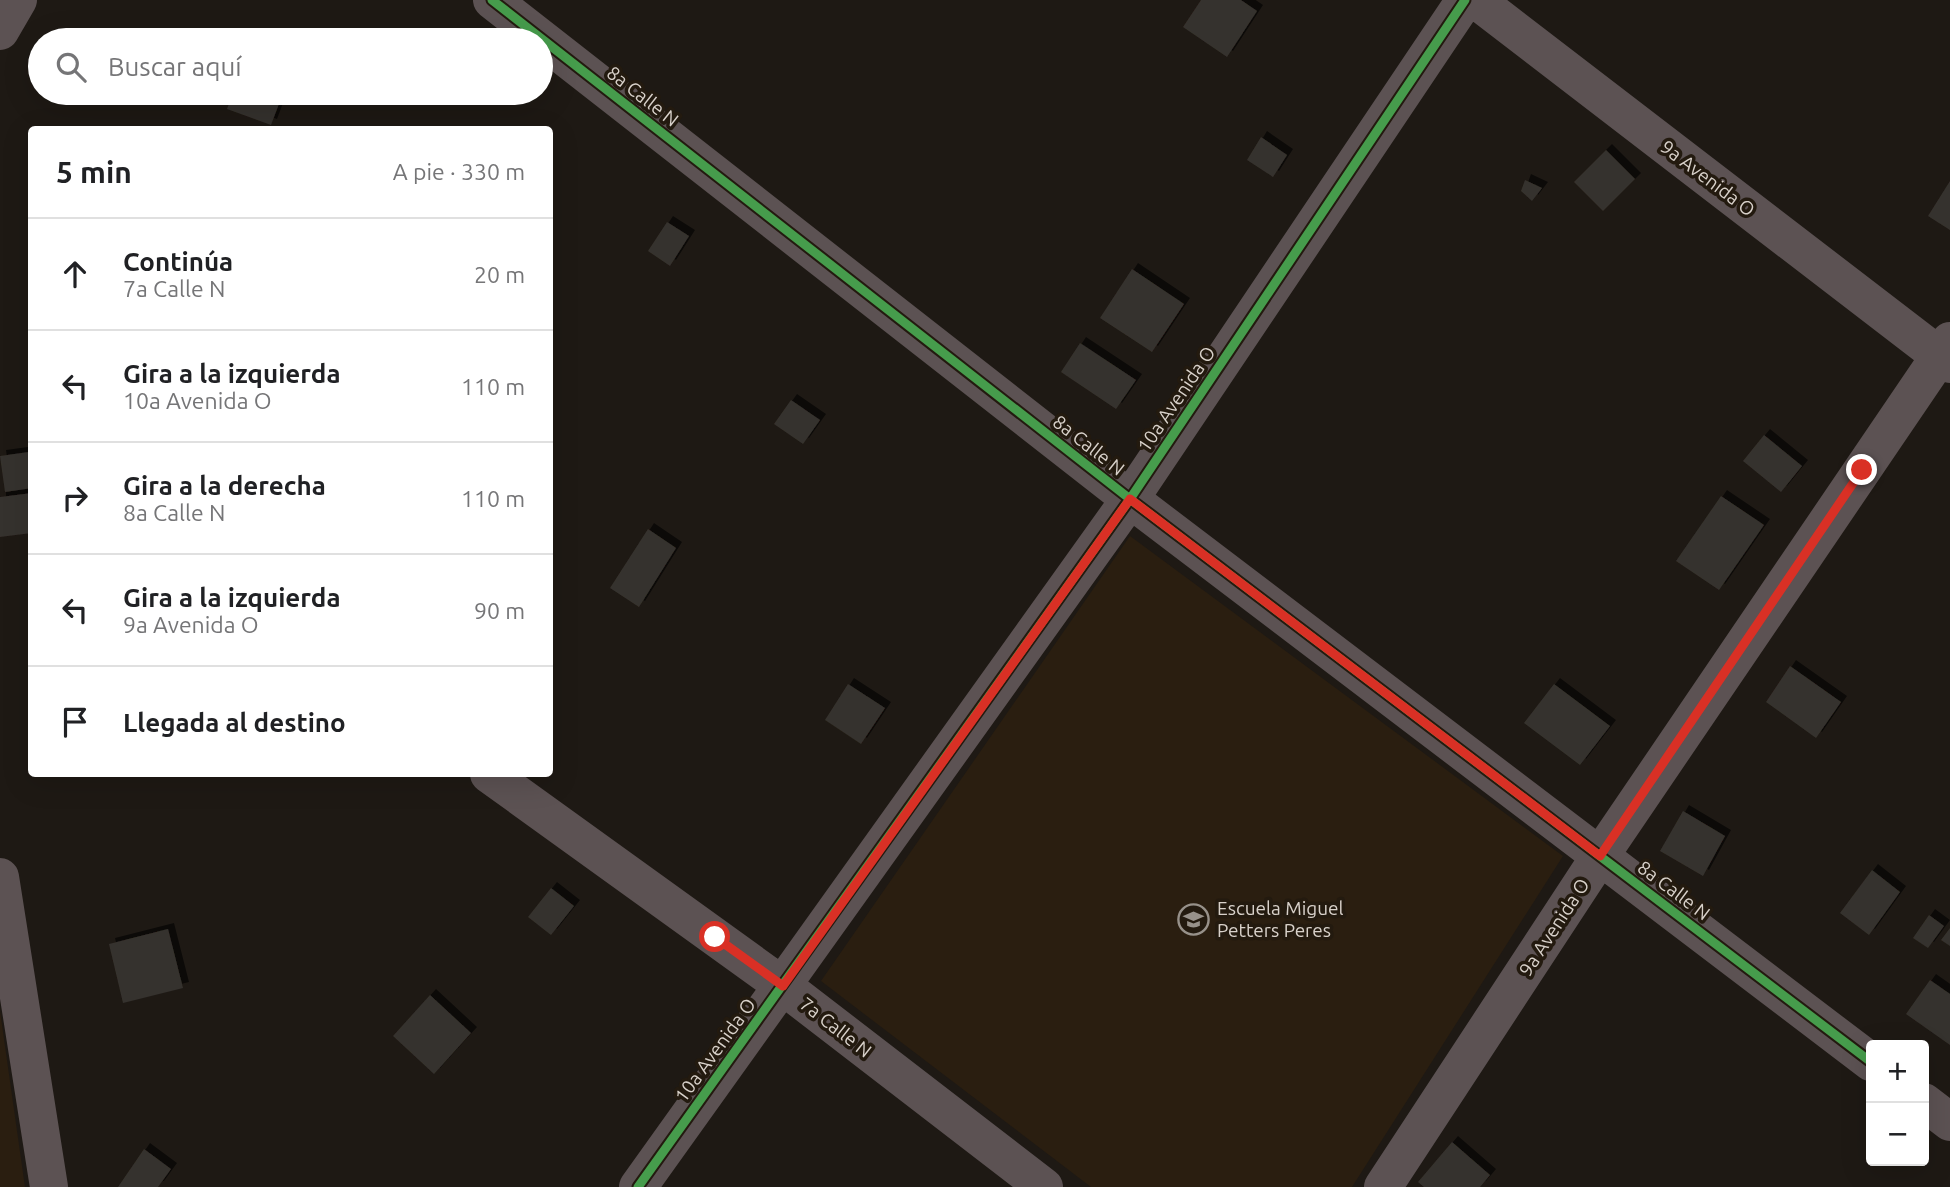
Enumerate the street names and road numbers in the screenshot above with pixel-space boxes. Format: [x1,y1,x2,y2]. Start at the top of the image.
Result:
street label: 8a Calle N [603,61,683,131]
street label: 9a Avenida O [1657,135,1759,221]
street label: 10a Avenida O [1133,342,1219,456]
street label: 8a Calle N [1049,410,1129,480]
street label: 8a Calle N [1634,856,1714,924]
street label: 9a Avenida O [1514,874,1594,980]
street label: 7a Calle N [796,992,876,1062]
street label: 10a Avenida O [670,994,760,1106]

